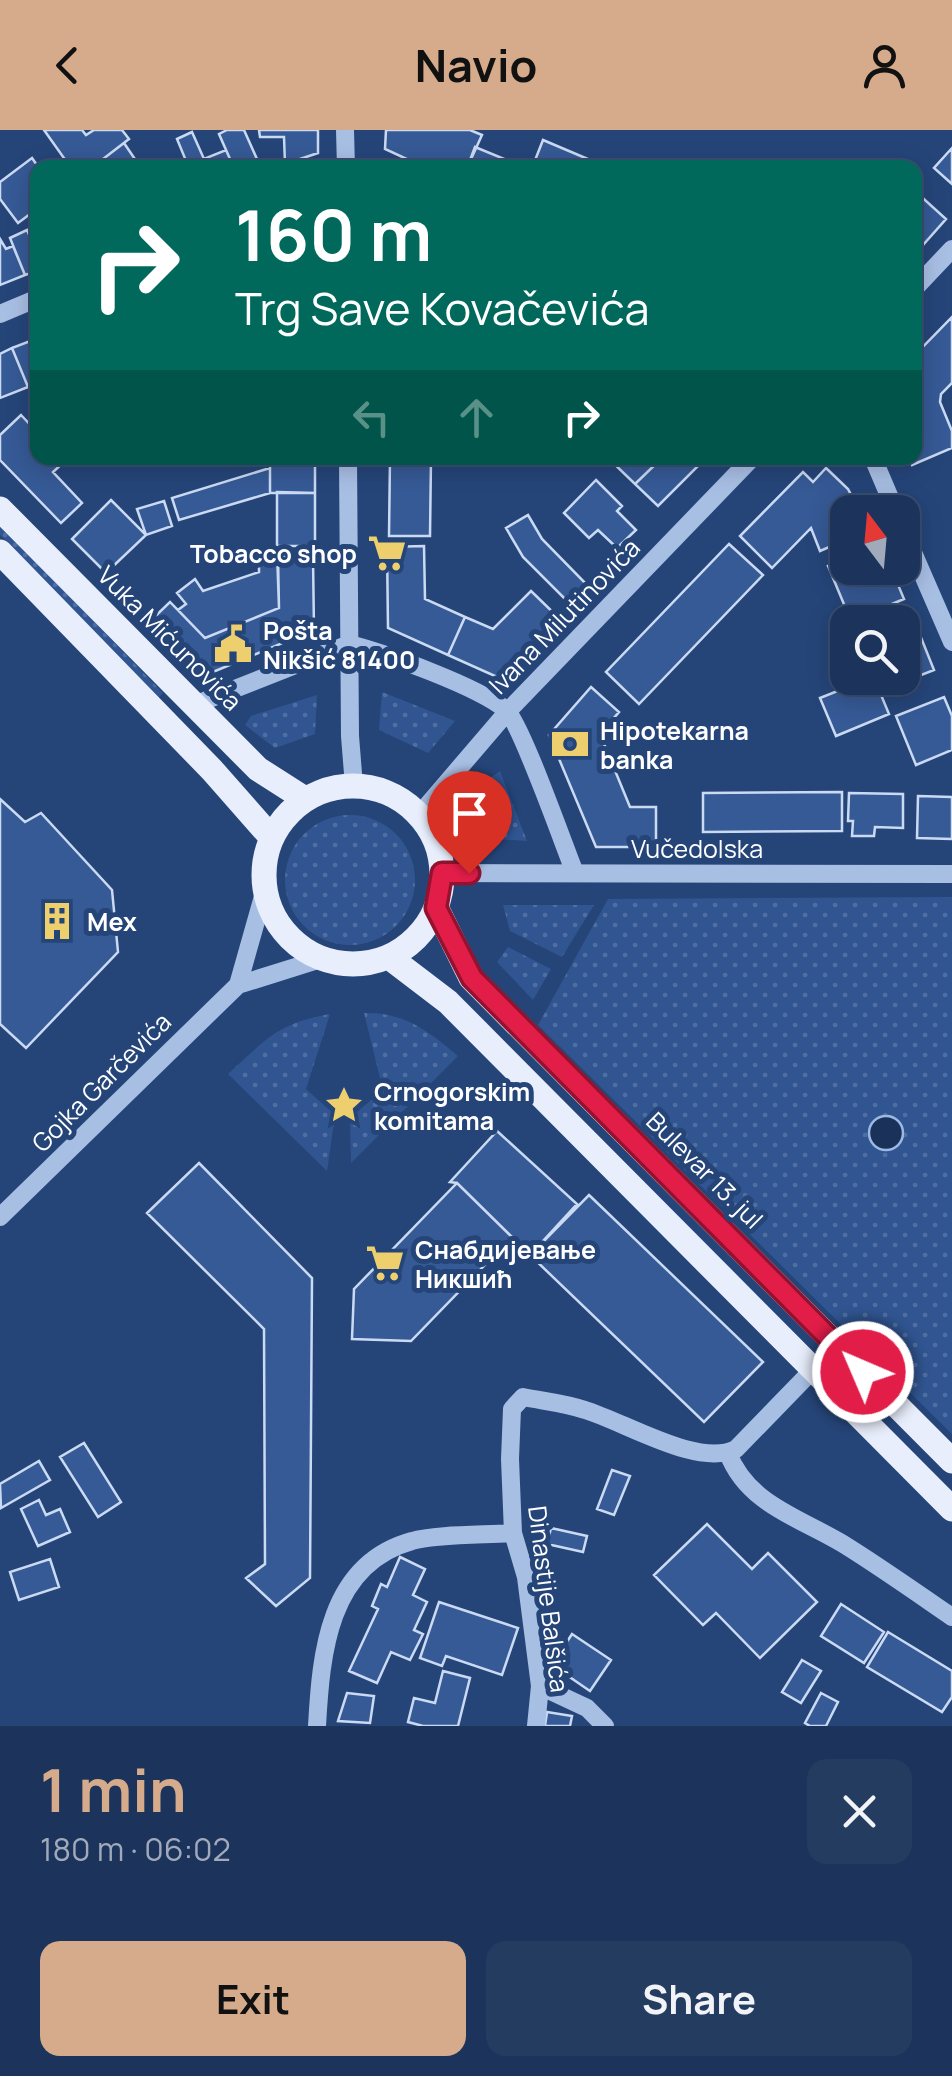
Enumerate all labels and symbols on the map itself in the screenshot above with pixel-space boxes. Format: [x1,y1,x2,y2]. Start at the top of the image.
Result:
north arrow [830,495,920,585]
street label: Ivana Milutinovića [481,530,647,702]
supermarket icon: Tobacco shop [366,532,408,574]
place label: Tobacco shop [190,536,357,571]
street label: Vuka Mićunovića [90,558,250,718]
place label: Pošta Nikšić 81400 [263,613,415,677]
public building icon: Pošta Nikšić 81400 [212,623,254,665]
place label: Hipotekarna banka [600,713,749,777]
bank icon: Hipotekarna banka [549,723,591,765]
pin [427,771,512,874]
street label: Vučedolska [631,831,763,866]
building icon: Mex [36,900,78,942]
place label: Mex [87,904,137,939]
street label: Gojka Garčevića [24,1005,178,1159]
place label: Crnogorskim komitama [374,1074,530,1138]
place icon: Crnogorskim komitama [323,1084,365,1126]
street label: Bulevar 13. jul [639,1104,771,1236]
place label: Снабдијевање Никшић [415,1232,596,1296]
supermarket icon: Снабдијевање Никшић [364,1242,406,1284]
position arrow [811,1320,915,1424]
street label: Dinastije Balšića [520,1504,578,1694]

